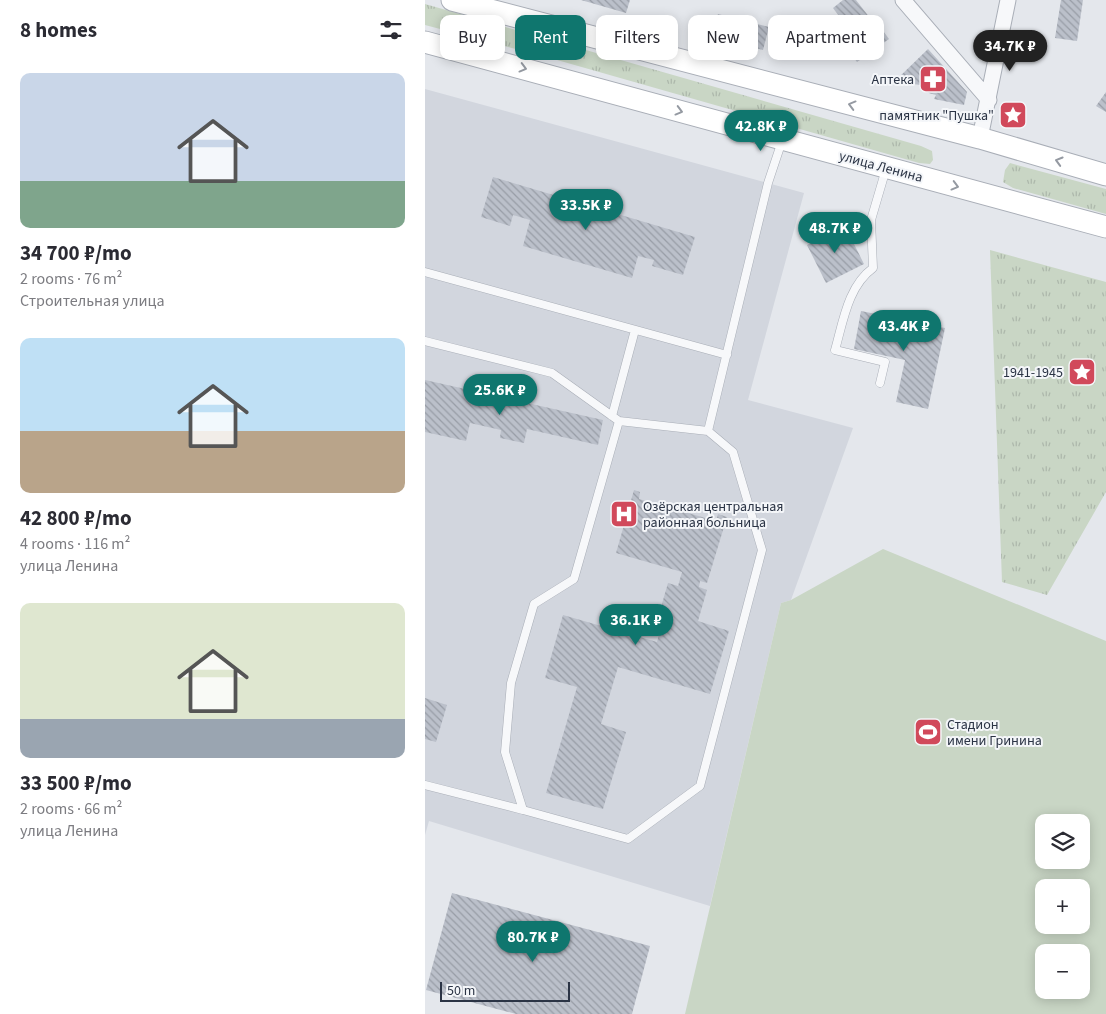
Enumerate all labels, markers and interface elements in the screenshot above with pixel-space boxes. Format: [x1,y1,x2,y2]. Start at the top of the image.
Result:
text: 8 homes [20,15,97,45]
chip: Buy [440,15,505,60]
chip: Rent [515,15,586,60]
chip: Filters [596,15,678,60]
chip: New [688,15,758,60]
chip: Apartment [768,15,884,60]
icon: filters [377,16,405,44]
pin: 34.7K ₽ [964,30,1056,72]
text: 34.7K ₽ [984,35,1036,57]
one-way arrow [518,63,526,73]
pharmacy icon: Аптека [918,64,948,94]
place label: Аптека [872,70,914,90]
one-way arrow [847,100,856,111]
place icon: памятник "Пушка" [998,100,1028,130]
icon: home [168,106,258,196]
one-way arrow [675,106,683,116]
place label: памятник "Пушка" [879,106,994,126]
pin: 42.8K ₽ [715,110,807,152]
text: 42.8K ₽ [735,115,787,137]
street label: улица Ленина [837,146,925,188]
one-way arrow [1056,157,1064,167]
one-way arrow [950,180,958,190]
pin: 33.5K ₽ [540,188,632,231]
text: 33.5K ₽ [560,194,612,216]
pin: 48.7K ₽ [789,212,881,254]
text: 48.7K ₽ [809,217,861,239]
text: 34 700 ₽/mo [20,238,132,268]
text: 2 rooms · 76 m² [20,268,122,290]
text: Строительная улица [20,290,165,312]
pin: 43.4K ₽ [858,310,950,352]
text: 43.4K ₽ [878,315,930,337]
place icon: 1941-1945 [1067,357,1097,387]
place label: 1941-1945 [1003,363,1063,383]
icon: home [168,371,258,461]
pin: 25.6K ₽ [454,374,546,416]
text: 25.6K ₽ [474,379,526,401]
place label: Озёрская центральная районная больница [643,497,784,533]
hospital icon: Озёрская центральная районная больница [609,499,639,529]
text: 42 800 ₽/mo [20,503,132,533]
text: 4 rooms · 116 m² [20,533,130,555]
text: улица Ленина [20,555,118,577]
pin: 36.1K ₽ [590,604,682,646]
text: 36.1K ₽ [610,609,662,631]
icon: home [168,636,258,726]
place label: Стадион имени Гринина [947,715,1042,751]
sports icon: Стадион имени Гринина [913,717,943,747]
text: 33 500 ₽/mo [20,768,132,798]
text: 2 rooms · 66 m² [20,798,122,820]
map controls [1035,814,1090,999]
button: layers [1035,814,1090,869]
text: улица Ленина [20,820,118,842]
button: + [1035,879,1090,934]
pin: 80.7K ₽ [487,920,579,963]
text: 80.7K ₽ [507,926,559,948]
button: − [1035,944,1090,999]
scale bar [440,979,570,1002]
text: 50 m [447,981,475,1001]

